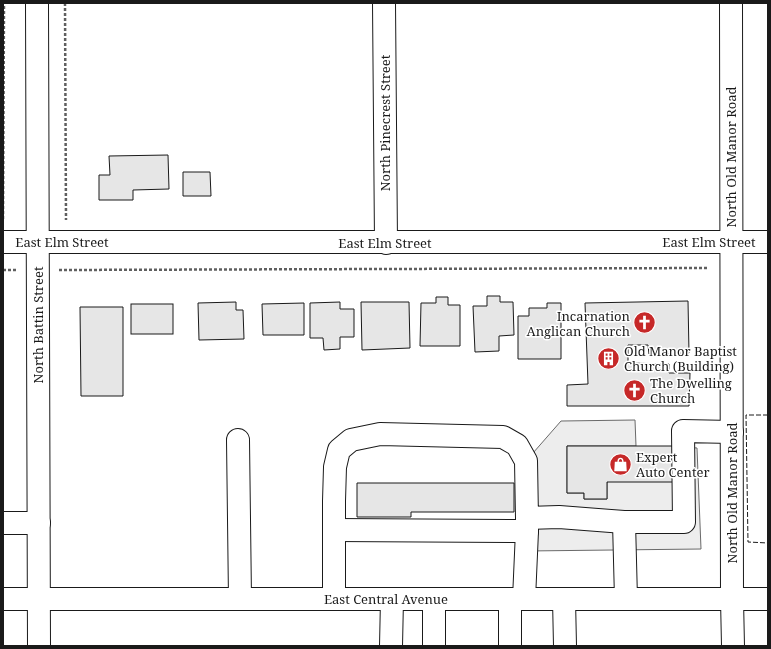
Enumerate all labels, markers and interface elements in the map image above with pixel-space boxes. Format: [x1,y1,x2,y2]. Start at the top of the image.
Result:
street label: North Pinecrest Street [376,54,394,191]
street label: North Old Manor Road [722,86,740,228]
street label: East Elm Street [15,233,109,251]
street label: East Elm Street [662,233,756,251]
street label: East Elm Street [338,234,432,252]
street label: North Battin Street [29,266,47,383]
place label: Incarnation Anglican Church [527,307,631,340]
church icon: Incarnation Anglican Church [632,310,658,336]
place label: Old Manor Baptist Church (Building) [624,342,737,375]
building icon: Old Manor Baptist Church (Building) [595,345,621,371]
place label: The Dwelling Church [650,374,732,407]
church icon: The Dwelling Church [621,377,647,403]
street label: North Old Manor Road [723,422,741,564]
place label: Expert Auto Center [636,448,710,481]
shop icon: Expert Auto Center [608,451,634,477]
street label: East Central Avenue [324,590,448,608]

